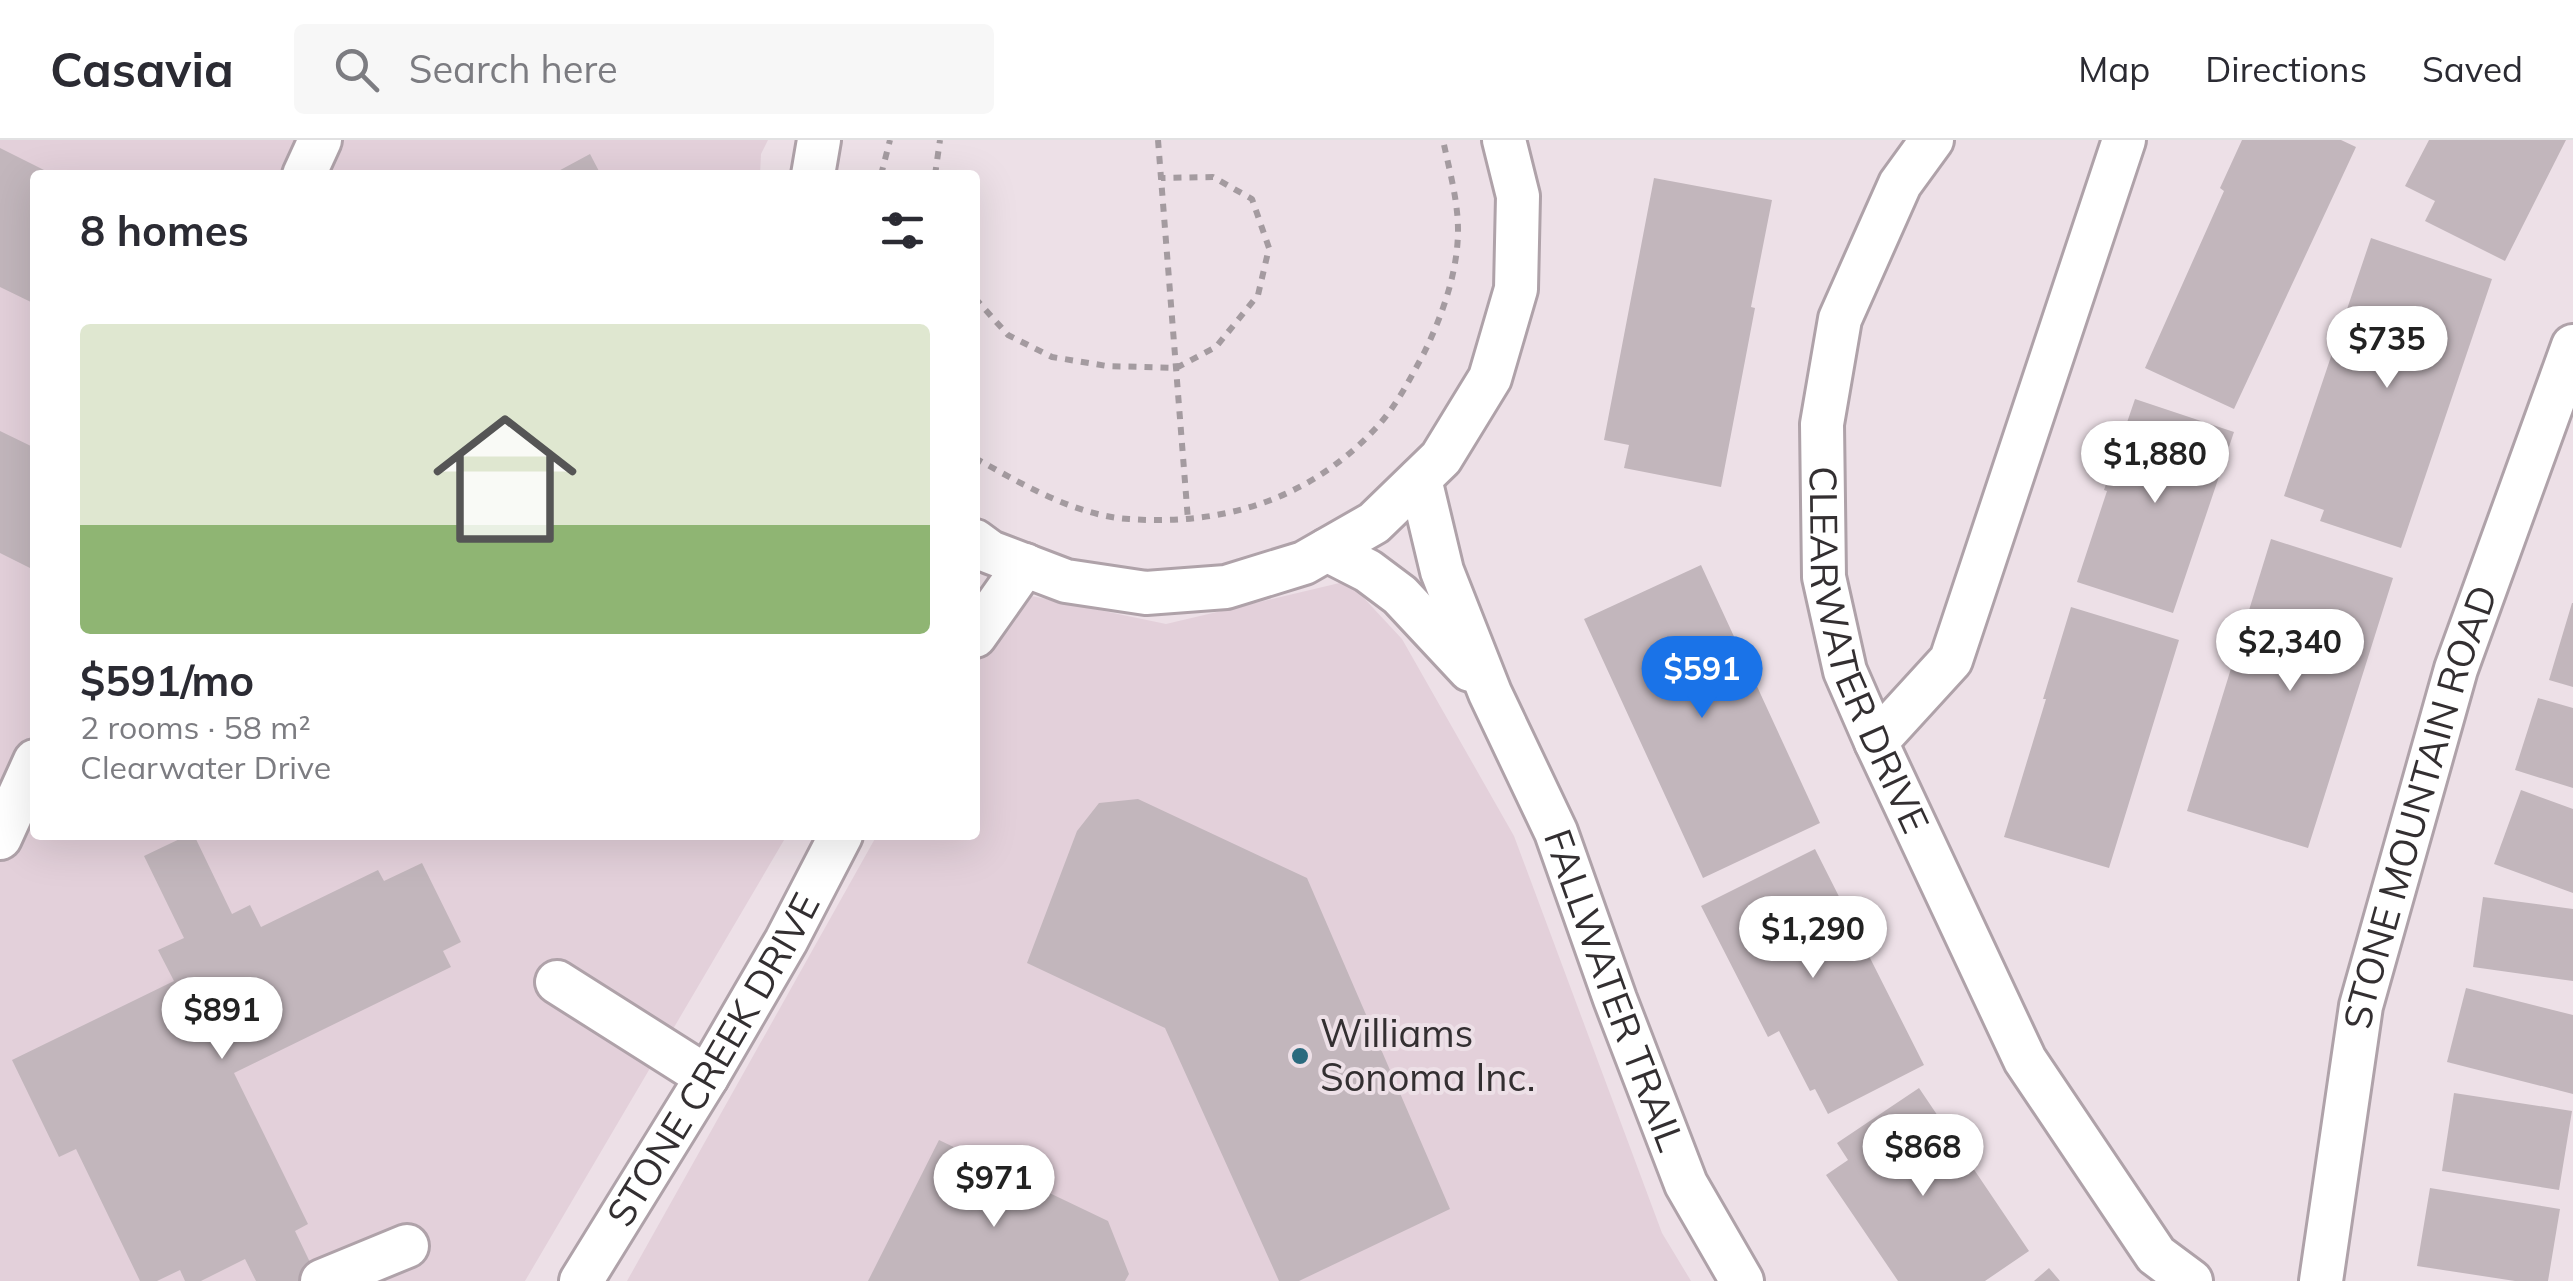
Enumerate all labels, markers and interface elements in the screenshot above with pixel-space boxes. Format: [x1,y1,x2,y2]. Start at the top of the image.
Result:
search box [294,24,994,114]
text: Casavia [50,39,234,99]
icon: search [329,42,384,97]
text: Search here [409,45,618,93]
text: Map [2078,47,2150,91]
text: Directions [2205,47,2367,91]
text: Saved [2422,47,2523,91]
icon: filters [875,203,930,258]
text: 8 homes [80,204,249,257]
pin: $735 [2328,306,2446,391]
text: $735 [2349,318,2425,358]
icon: home [415,389,595,569]
pin: $1,880 [2074,421,2236,506]
text: $1,880 [2103,433,2207,473]
street label: CLEARWATER DRIVE [1800,466,1940,840]
street label: STONE MOUNTAIN ROAD [2333,579,2507,1032]
pin: $2,340 [2209,609,2371,694]
text: $2,340 [2238,621,2342,661]
pin: $591 [1643,636,1761,721]
text: $591 [1664,648,1740,688]
text: $591/mo [80,654,254,707]
text: 2 rooms · 58 m² [80,707,311,747]
text: Clearwater Drive [80,747,331,787]
street label: FALLWATER TRAIL [1534,823,1696,1158]
street label: STONE CREEK DRIVE [596,885,830,1235]
pin: $1,290 [1732,896,1894,981]
text: $1,290 [1761,908,1865,948]
pin: $891 [163,977,281,1062]
text: $891 [184,989,260,1029]
place label: Williams Sonoma Inc. [1320,1009,1535,1101]
marker: Williams Sonoma Inc. [1289,1045,1311,1067]
pin: $868 [1864,1114,1982,1199]
text: $868 [1885,1126,1961,1166]
pin: $971 [935,1145,1053,1230]
text: $971 [956,1157,1032,1197]

